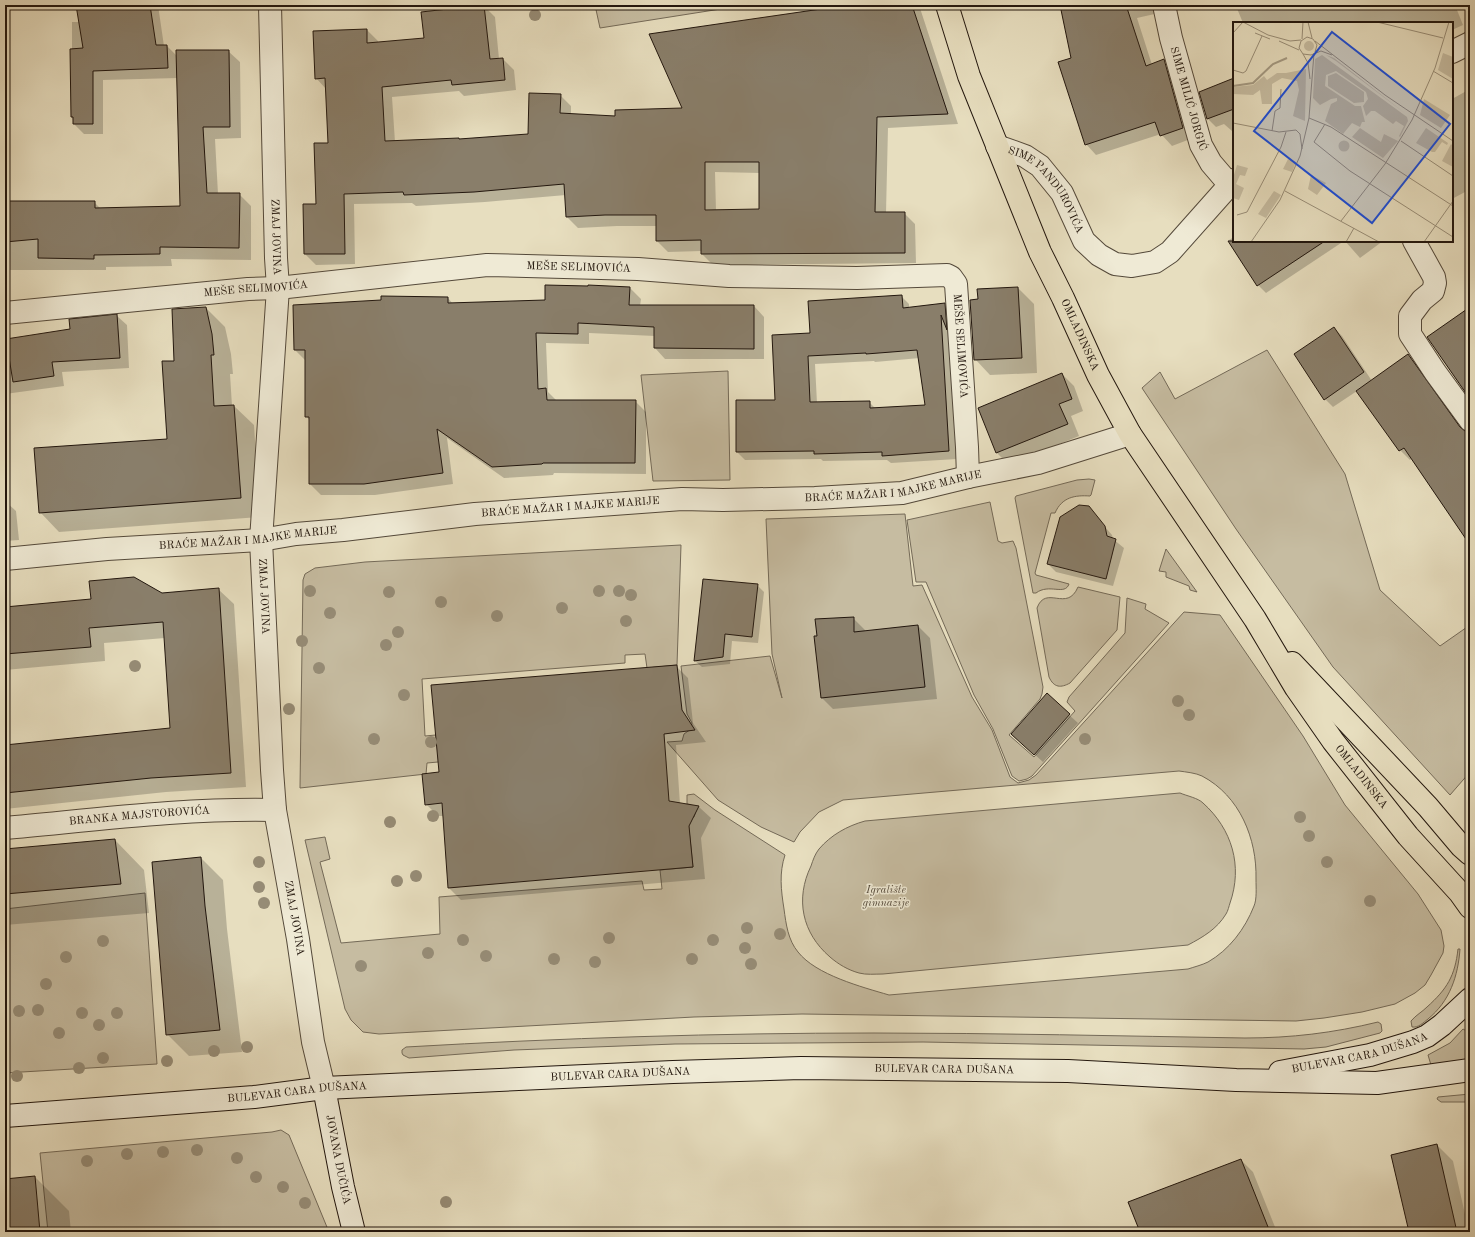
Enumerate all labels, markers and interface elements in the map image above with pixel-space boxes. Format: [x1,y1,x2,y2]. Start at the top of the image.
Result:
inset map [1233,22,1453,242]
street label: SIME MILIĆ JORGIĆ [1168,45,1211,153]
street label: SIME PANDUROVIĆA [1006,145,1085,235]
street label: ZMAJ JOVINA [269,199,283,276]
street label: MEŠE SELIMOVIĆA [526,258,632,274]
street label: MEŠE SELIMOVIĆA [203,278,309,299]
street label: MEŠE SELIMOVIĆA [951,293,971,399]
street label: OMLADINSKA [1059,297,1101,373]
street label: BRAĆE MAŽAR I MAJKE MARIJE [804,469,982,504]
street label: BRAĆE MAŽAR I MAJKE MARIJE [481,495,660,519]
street label: BRAĆE MAŽAR I MAJKE MARIJE [159,525,338,551]
street label: ZMAJ JOVINA [256,558,271,635]
street label: OMLADINSKA [1333,743,1390,811]
street label: BRANKA MAJSTOROVIĆA [68,804,211,827]
street label: ZMAJ JOVINA [282,880,306,957]
park label: Igralište gimnazije [862,885,910,909]
street label: BULEVAR CARA DUŠANA [1291,1031,1430,1075]
street label: BULEVAR CARA DUŠANA [874,1062,1015,1076]
street label: BULEVAR CARA DUŠANA [550,1064,691,1083]
street label: BULEVAR CARA DUŠANA [227,1079,368,1105]
street label: JOVANA DUČIĆA [324,1114,353,1206]

